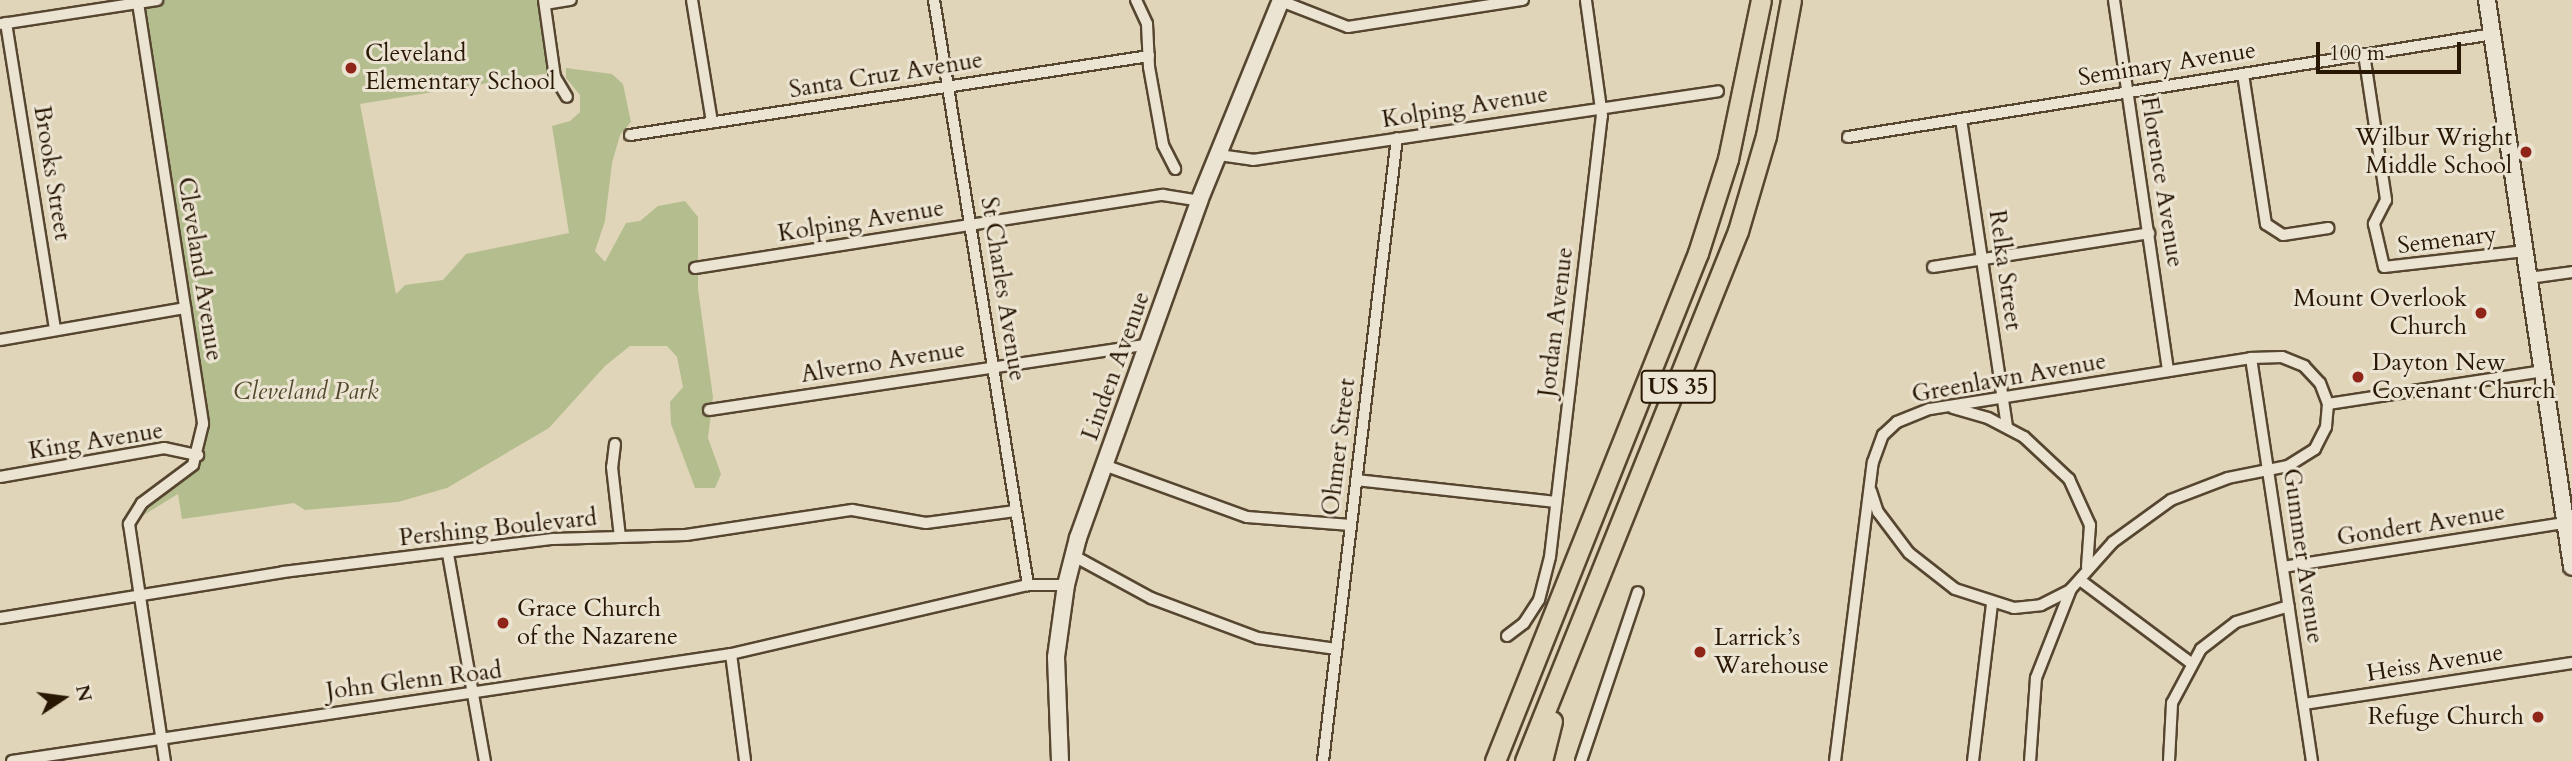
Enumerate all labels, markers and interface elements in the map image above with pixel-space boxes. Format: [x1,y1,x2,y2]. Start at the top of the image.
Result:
scale bar [2320,28,2465,72]
street label: Seminary Avenue [2076,36,2258,92]
text: 100 m [2329,39,2385,68]
place label: Cleveland Elementary School [365,40,556,96]
street label: Santa Cruz Avenue [787,45,985,105]
marker: Cleveland Elementary School [343,60,359,76]
street label: Kolping Avenue [1380,80,1550,134]
street label: Florence Avenue [2134,95,2190,269]
street label: Brooks Street [27,104,77,242]
place label: Wilbur Wright Middle School [2355,124,2512,180]
marker: Wilbur Wright Middle School [2518,144,2534,160]
street label: Cleveland Avenue [171,175,229,363]
street label: Kolping Avenue [776,194,946,248]
street label: St Charles Avenue [974,195,1032,383]
street label: Relka Street [1982,208,2028,332]
street label: Semenary [2396,220,2498,260]
street label: Jordan Avenue [1533,245,1579,399]
place label: Mount Overlook Church [2293,285,2467,341]
street label: Linden Avenue [1076,288,1156,444]
marker: Mount Overlook Church [2473,305,2489,321]
street label: Alverno Avenue [799,335,967,389]
street label: Greenlawn Avenue [1910,347,2108,409]
place label: Dayton New Covenant Church [2372,349,2556,405]
road number: US 35 [1640,368,1716,406]
marker: Dayton New Covenant Church [2350,369,2366,385]
street label: Ohmer Street [1316,377,1362,517]
park label: Cleveland Park [233,378,379,406]
street label: King Avenue [27,416,165,466]
street label: Gummer Avenue [2276,467,2330,645]
street label: Gondert Avenue [2335,497,2507,553]
street label: Pershing Boulevard [398,503,598,553]
place label: Grace Church of the Nazarene [517,595,678,651]
marker: Grace Church of the Nazarene [495,615,511,631]
place label: Larrick’s Warehouse [1714,624,1829,680]
street label: Heiss Avenue [2365,638,2505,688]
marker: Larrick’s Warehouse [1692,644,1708,660]
street label: John Glenn Road [324,656,504,706]
north arrow [28,663,98,733]
text: N [69,682,98,704]
place label: Refuge Church [2368,703,2524,731]
marker: Refuge Church [2530,709,2546,725]

